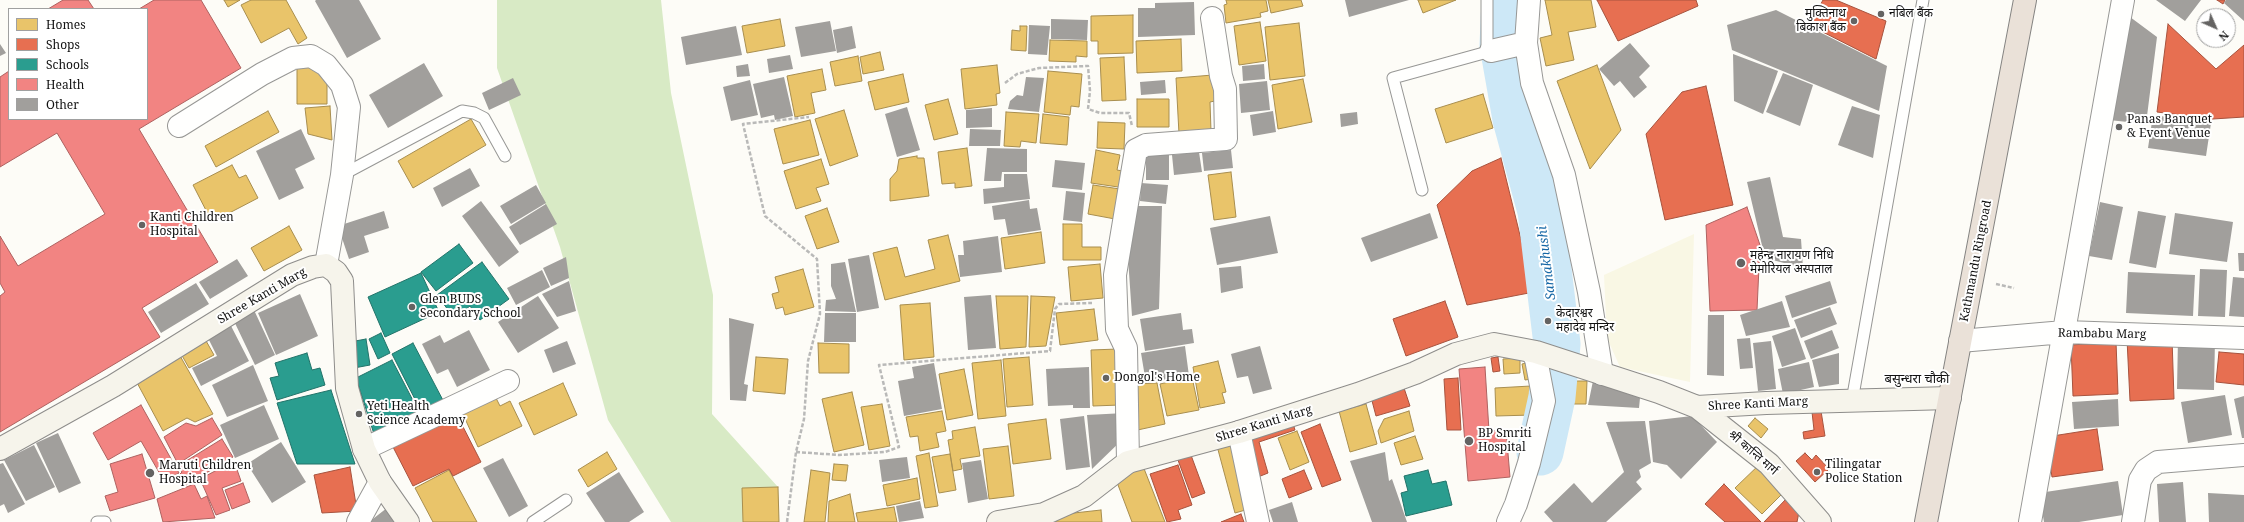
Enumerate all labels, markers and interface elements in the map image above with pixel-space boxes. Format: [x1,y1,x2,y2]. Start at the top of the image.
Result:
place label: मुक्तिनाथ बिकाश बैंक [1796,7,1846,35]
place label: नबिल बैंक [1889,7,1933,21]
legend [8,8,148,120]
north arrow [2196,8,2236,48]
marker: नबिल बैंक [1876,9,1886,19]
text: Homes [46,16,86,33]
marker: मुक्तिनाथ बिकाश बैंक [1849,16,1859,26]
text: N [2216,28,2233,44]
text: Shops [46,36,80,53]
text: Schools [46,56,89,73]
text: Health [46,76,84,93]
text: Other [46,96,79,113]
place label: Panas Banquet & Event Venue [2127,113,2212,141]
marker: Panas Banquet & Event Venue [2114,122,2124,132]
street label: Kathmandu Ringroad [1957,199,1995,323]
place label: Kanti Children Hospital [150,211,234,239]
marker: Kanti Children Hospital [137,220,147,230]
water label: Samakhushi [1535,225,1559,301]
place label: महेन्द्र नारायण निधि मेमोरियल अस्पताल [1750,249,1834,277]
marker: महेन्द्र नारायण निधि मेमोरियल अस्पताल [1735,257,1747,269]
street label: Shree Kanti Marg [215,265,309,327]
place label: Glen BUDS Secondary School [420,293,521,321]
marker: Glen BUDS Secondary School [407,302,417,312]
place label: केदारश्वर महादेव मन्दिर [1556,307,1614,335]
marker: केदारश्वर महादेव मन्दिर [1543,316,1553,326]
street label: Rambabu Marg [2058,326,2146,342]
place label: Dongol's Home [1114,371,1200,385]
district label: बसुन्धरा चौकी [1885,371,1949,387]
marker: Dongol's Home [1101,373,1111,383]
street label: Shree Kanti Marg [1708,394,1808,414]
place label: Yeti Health Science Academy [367,400,465,428]
street label: Shree Kanti Marg [1214,403,1314,445]
marker: Yeti Health Science Academy [354,409,364,419]
place label: BP Smriti Hospital [1478,427,1532,455]
street label: श्री कान्ति मार्ग [1725,428,1781,478]
marker: BP Smriti Hospital [1463,435,1475,447]
place label: Tilingatar Police Station [1825,458,1902,486]
place label: Maruti Children Hospital [159,459,251,487]
marker: Maruti Children Hospital [144,467,156,479]
marker: Tilingatar Police Station [1812,467,1822,477]

